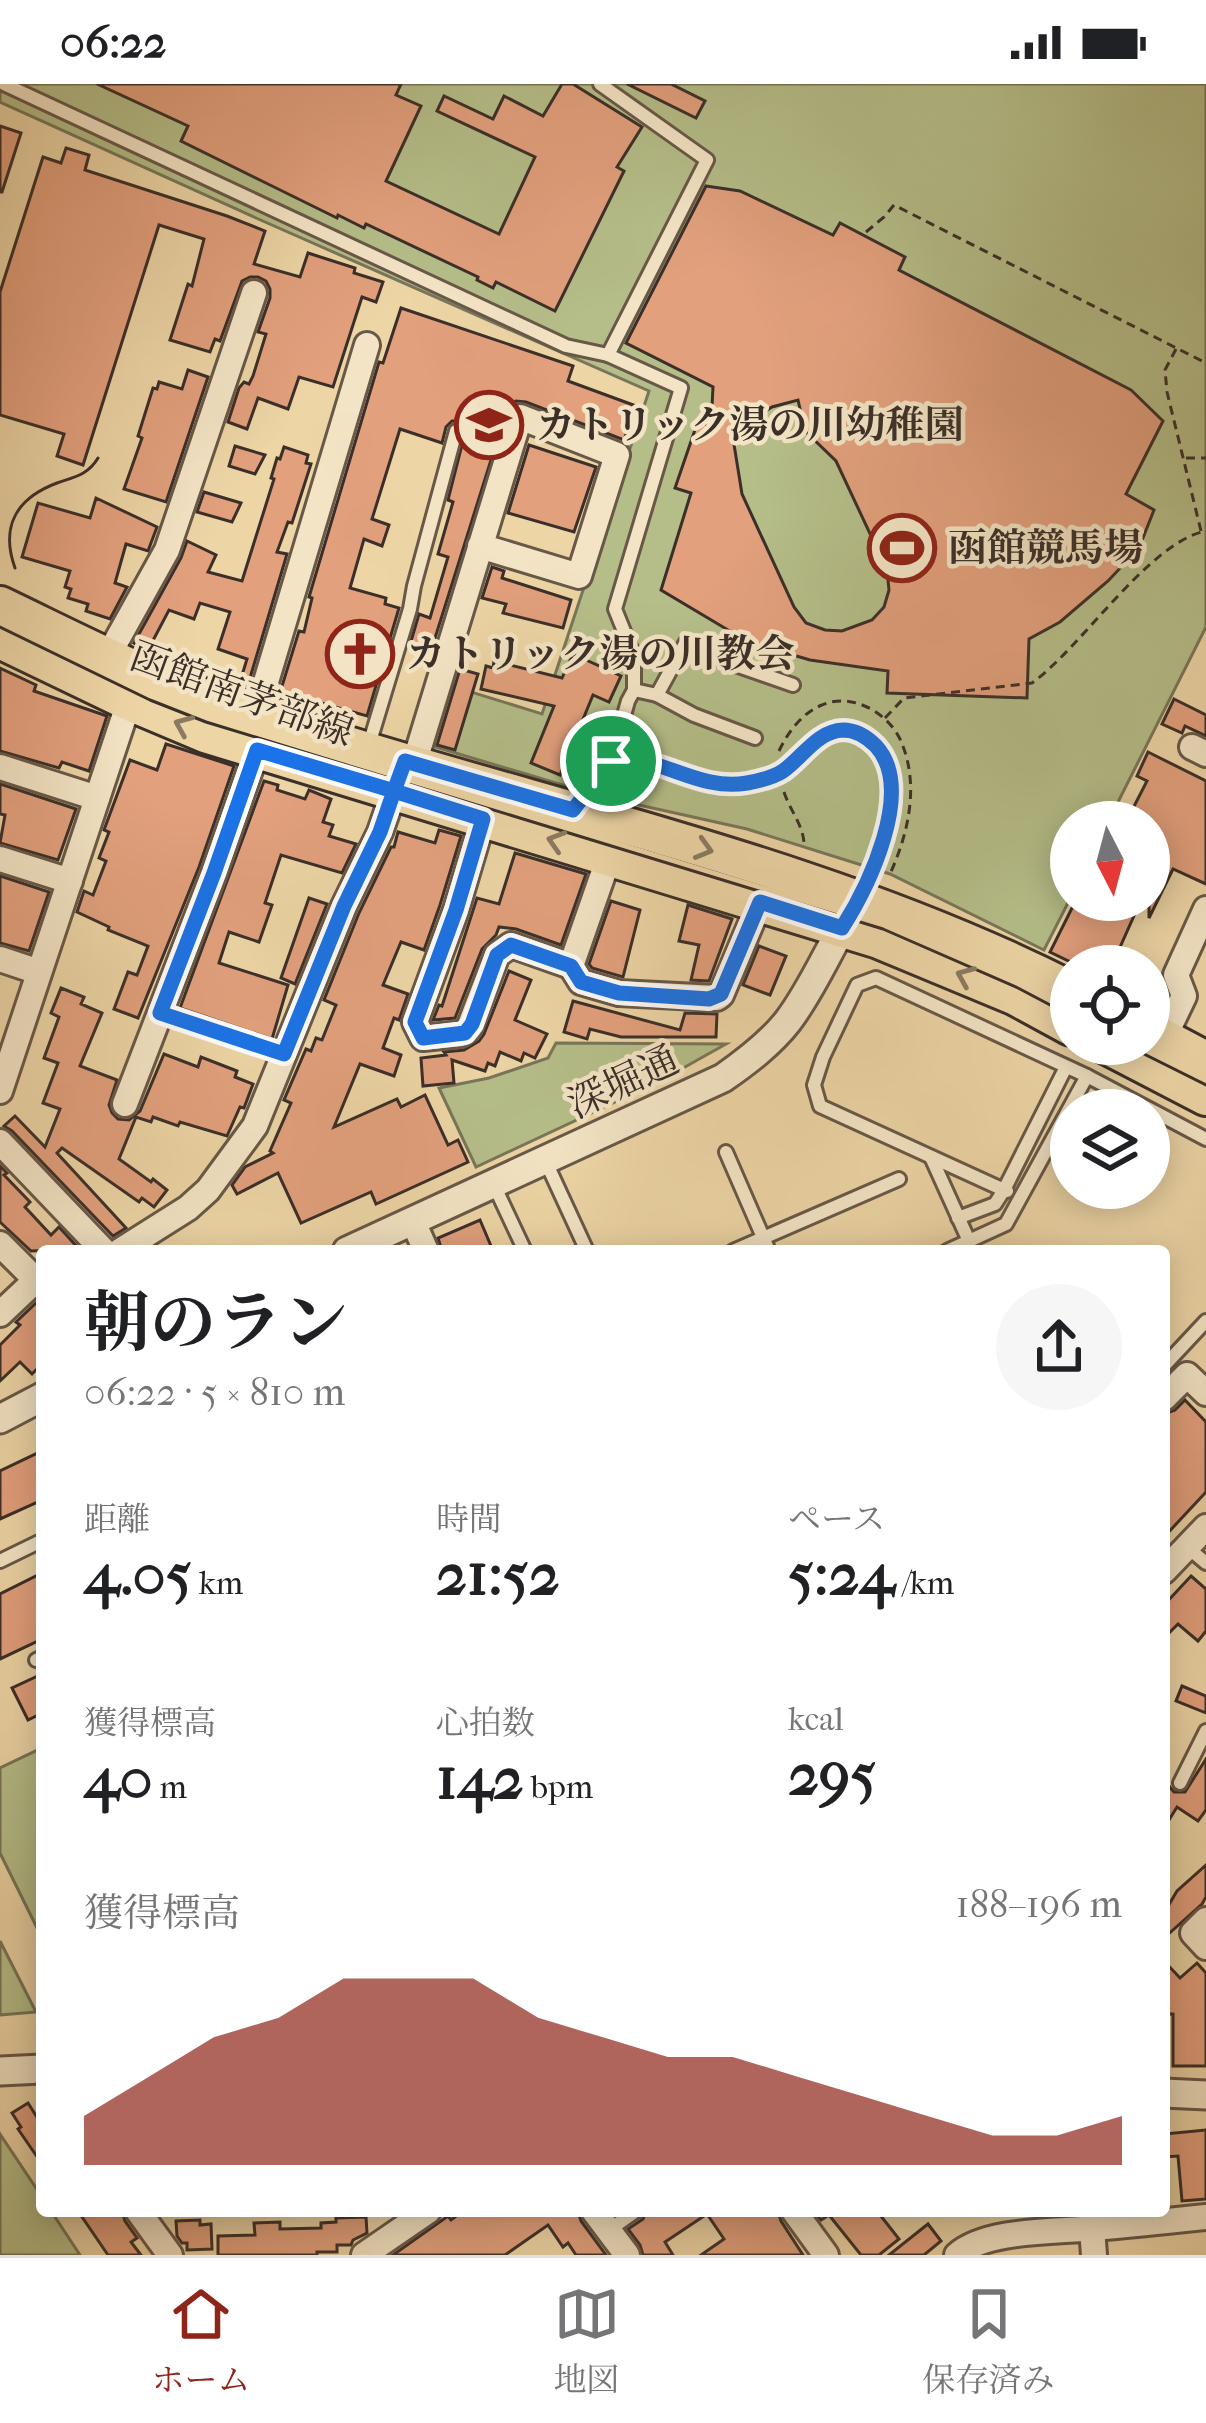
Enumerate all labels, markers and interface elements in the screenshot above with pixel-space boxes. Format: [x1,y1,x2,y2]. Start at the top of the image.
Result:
text: 06:22 [60,16,166,69]
school or university icon: カトリック湯の川幼稚園 [454,390,524,460]
place label: カトリック湯の川幼稚園 [536,402,963,448]
sports icon: 函館競馬場 [867,513,937,583]
place label: 函館競馬場 [948,525,1143,571]
church icon: カトリック湯の川教会 [325,619,395,689]
place label: カトリック湯の川教会 [406,631,794,677]
street label: 函館南茅部線 [124,632,360,756]
pin [560,710,662,812]
one-way arrow [174,715,195,739]
icon: arrive [578,728,644,794]
north arrow [1050,801,1170,921]
map controls [1050,801,1170,1209]
one-way arrow [546,830,567,855]
one-way arrow [693,835,714,860]
button: locate [1050,945,1170,1065]
one-way arrow [956,966,977,990]
street label: 深堀通 [560,1036,686,1128]
button: layers [1050,1089,1170,1209]
button: share [996,1284,1122,1410]
text: 朝のラン [84,1285,348,1362]
text: 06:22 · 5 × 810 m [84,1369,345,1415]
text: 距離 [84,1500,150,1539]
text: 時間 [436,1500,502,1539]
text: ペース [788,1500,885,1539]
text: 4.05 [84,1539,192,1610]
text: 21:52 [436,1539,560,1610]
text: 5:24 [788,1539,895,1610]
text: km [192,1564,243,1603]
text: /km [895,1564,954,1603]
text: kcal [788,1700,844,1739]
text: 獲得標高 [84,1704,216,1743]
text: 心拍数 [436,1704,535,1743]
text: 295 [788,1739,876,1810]
text: 40 [84,1743,153,1814]
text: 142 [436,1743,524,1814]
text: m [153,1768,187,1807]
text: bpm [524,1768,593,1807]
text: 188–196 m [956,1881,1122,1927]
text: 獲得標高 [84,1890,240,1936]
tab: ホーム [152,2281,251,2400]
tab: 地図 [554,2281,620,2400]
tab: 保存済み [923,2281,1055,2400]

